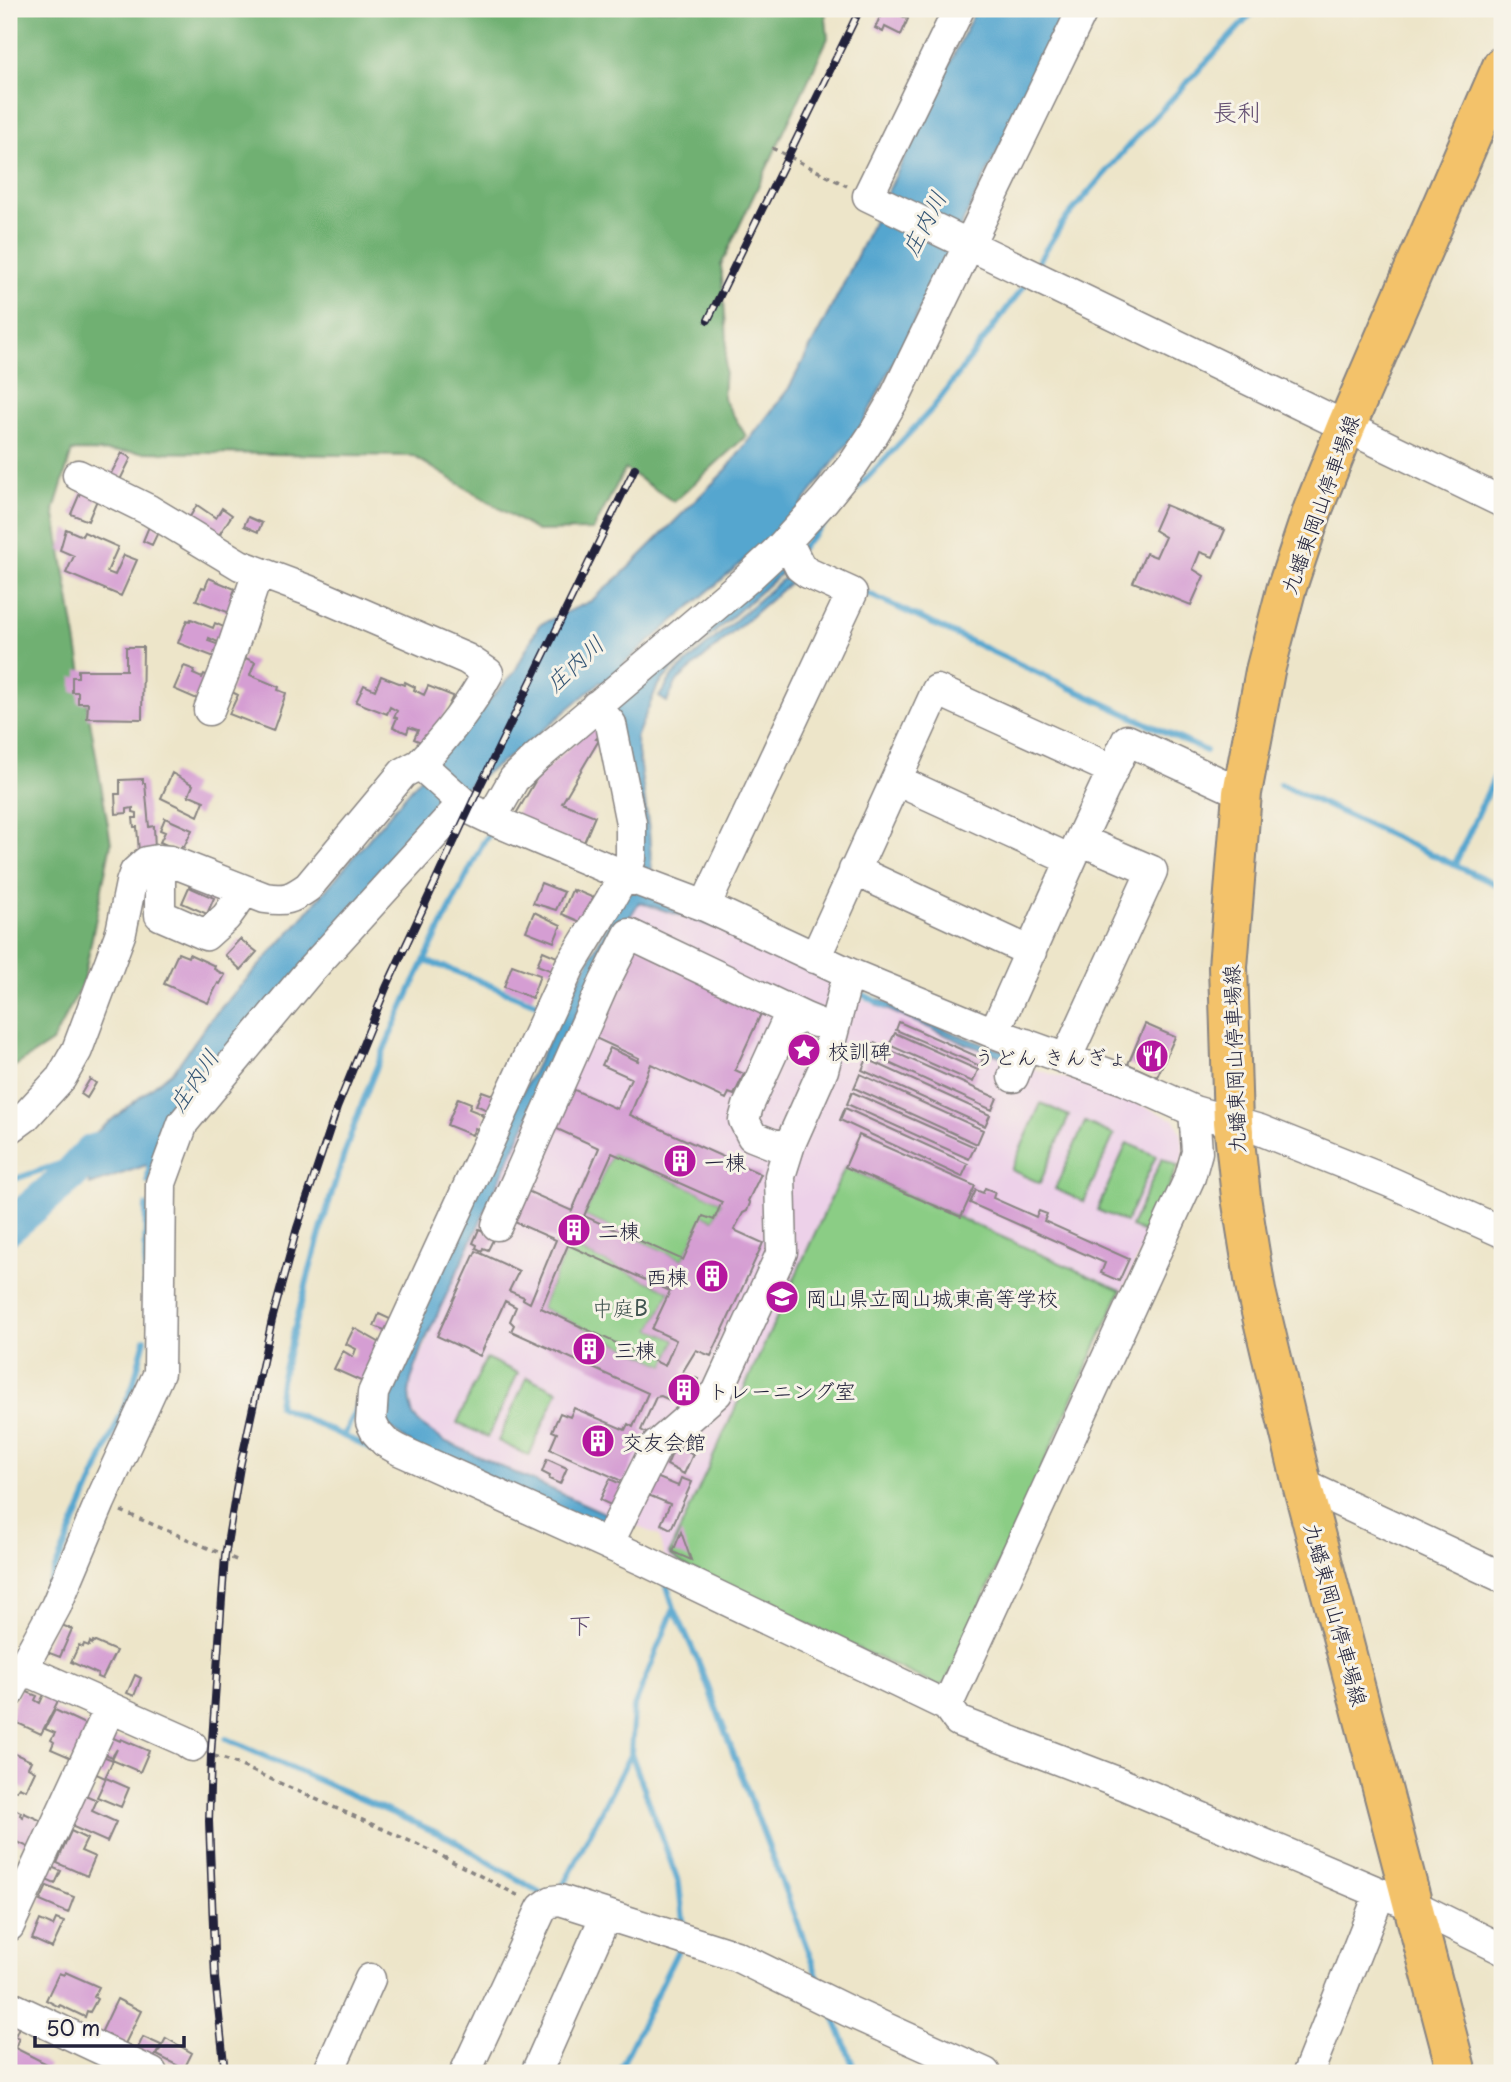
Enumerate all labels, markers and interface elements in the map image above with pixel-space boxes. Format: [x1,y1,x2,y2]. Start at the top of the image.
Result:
district label: 長利 [1213,93,1261,129]
water label: 庄内川 [892,184,954,262]
street label: 九蟠東岡山停車場線 [1272,410,1366,598]
water label: 庄内川 [537,627,611,699]
street label: 九蟠東岡山停車場線 [1214,964,1252,1154]
place icon: 校訓碑 [785,1031,823,1069]
place label: 校訓碑 [828,1034,891,1066]
restaurant icon: うどん きんぎょ [1133,1037,1171,1075]
place label: うどん きんぎょ [974,1040,1128,1072]
water label: 庄内川 [159,1042,227,1118]
building icon: 一棟 [661,1142,699,1180]
place label: 一棟 [704,1145,746,1177]
building icon: 二棟 [555,1211,593,1249]
place label: 二棟 [598,1214,640,1246]
building icon: 西棟 [693,1257,731,1295]
place label: 西棟 [646,1260,688,1292]
school or university icon: 岡山県立岡山城東高等学校 [763,1278,801,1316]
place label: 岡山県立岡山城東高等学校 [806,1281,1058,1313]
park label: 中庭B [592,1291,648,1323]
building icon: 三棟 [570,1330,608,1368]
place label: 三棟 [614,1333,656,1365]
building icon: トレーニング室 [665,1371,703,1409]
place label: トレーニング室 [708,1374,856,1406]
building icon: 交友会館 [579,1422,617,1460]
place label: 交友会館 [622,1425,706,1457]
street label: 九蟠東岡山停車場線 [1297,1519,1377,1709]
district label: 下 [568,1606,592,1642]
scale bar [35,2005,184,2049]
text: 50 m [46,2011,100,2043]

